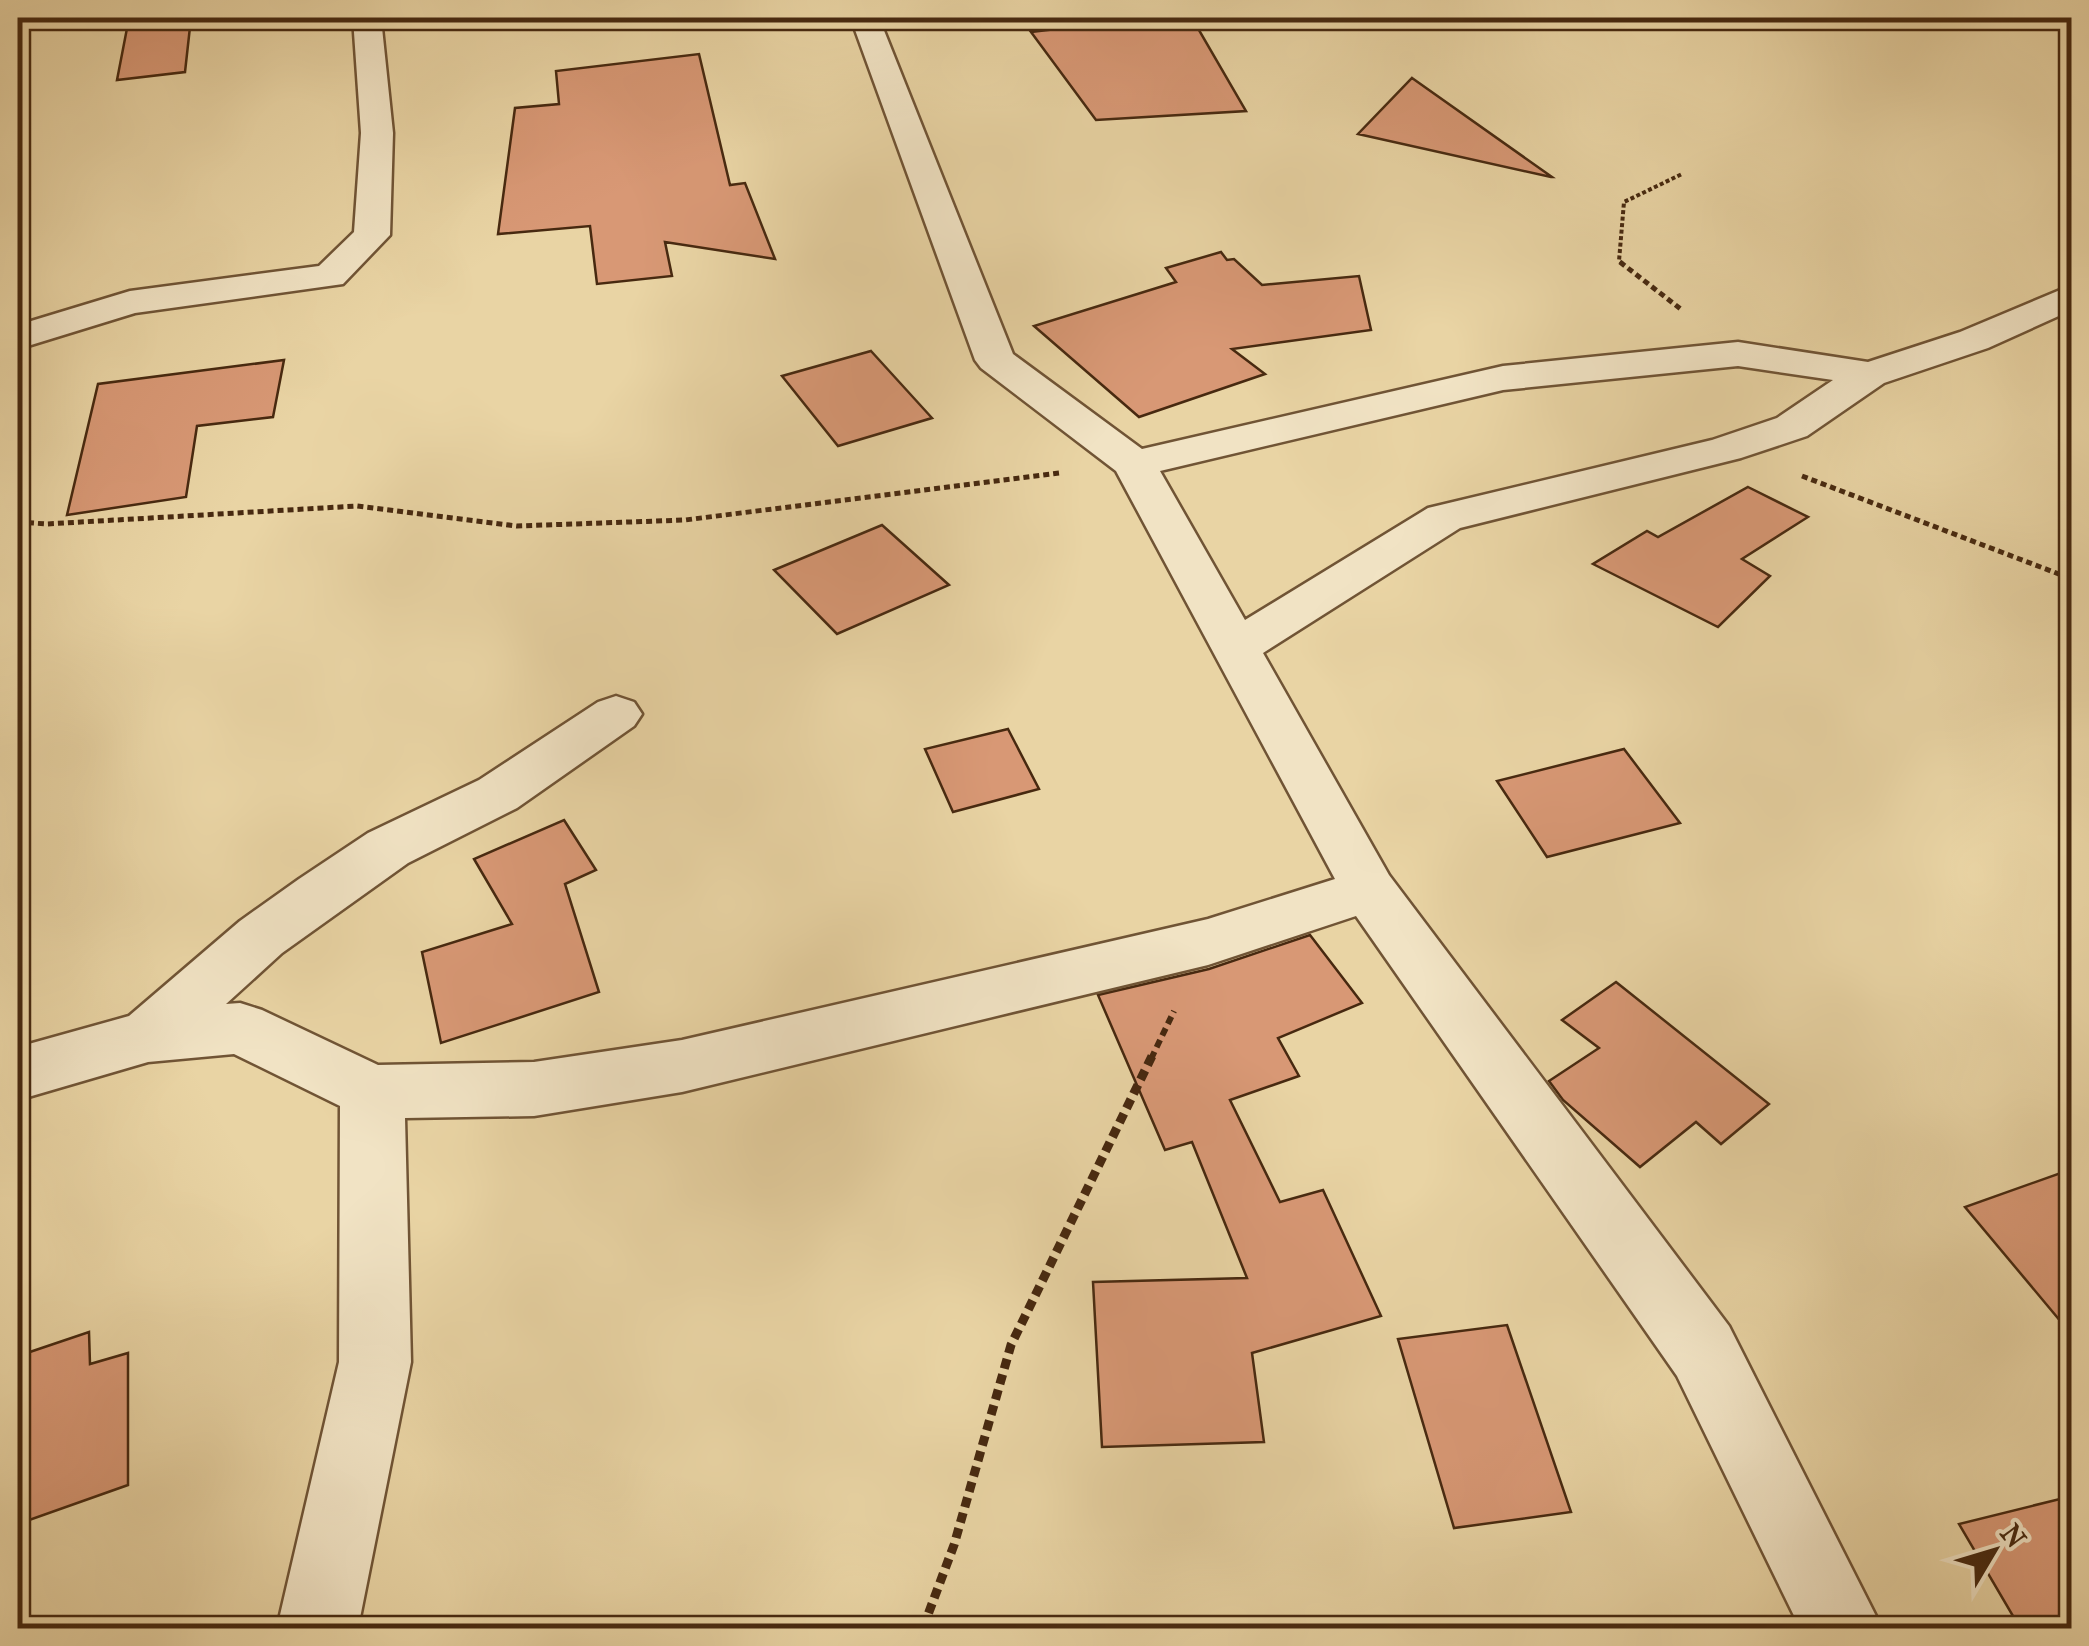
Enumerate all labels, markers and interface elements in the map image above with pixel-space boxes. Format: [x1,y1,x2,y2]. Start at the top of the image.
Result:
north arrow [1944,1501,2044,1601]
text: N [1994,1517,2033,1555]

